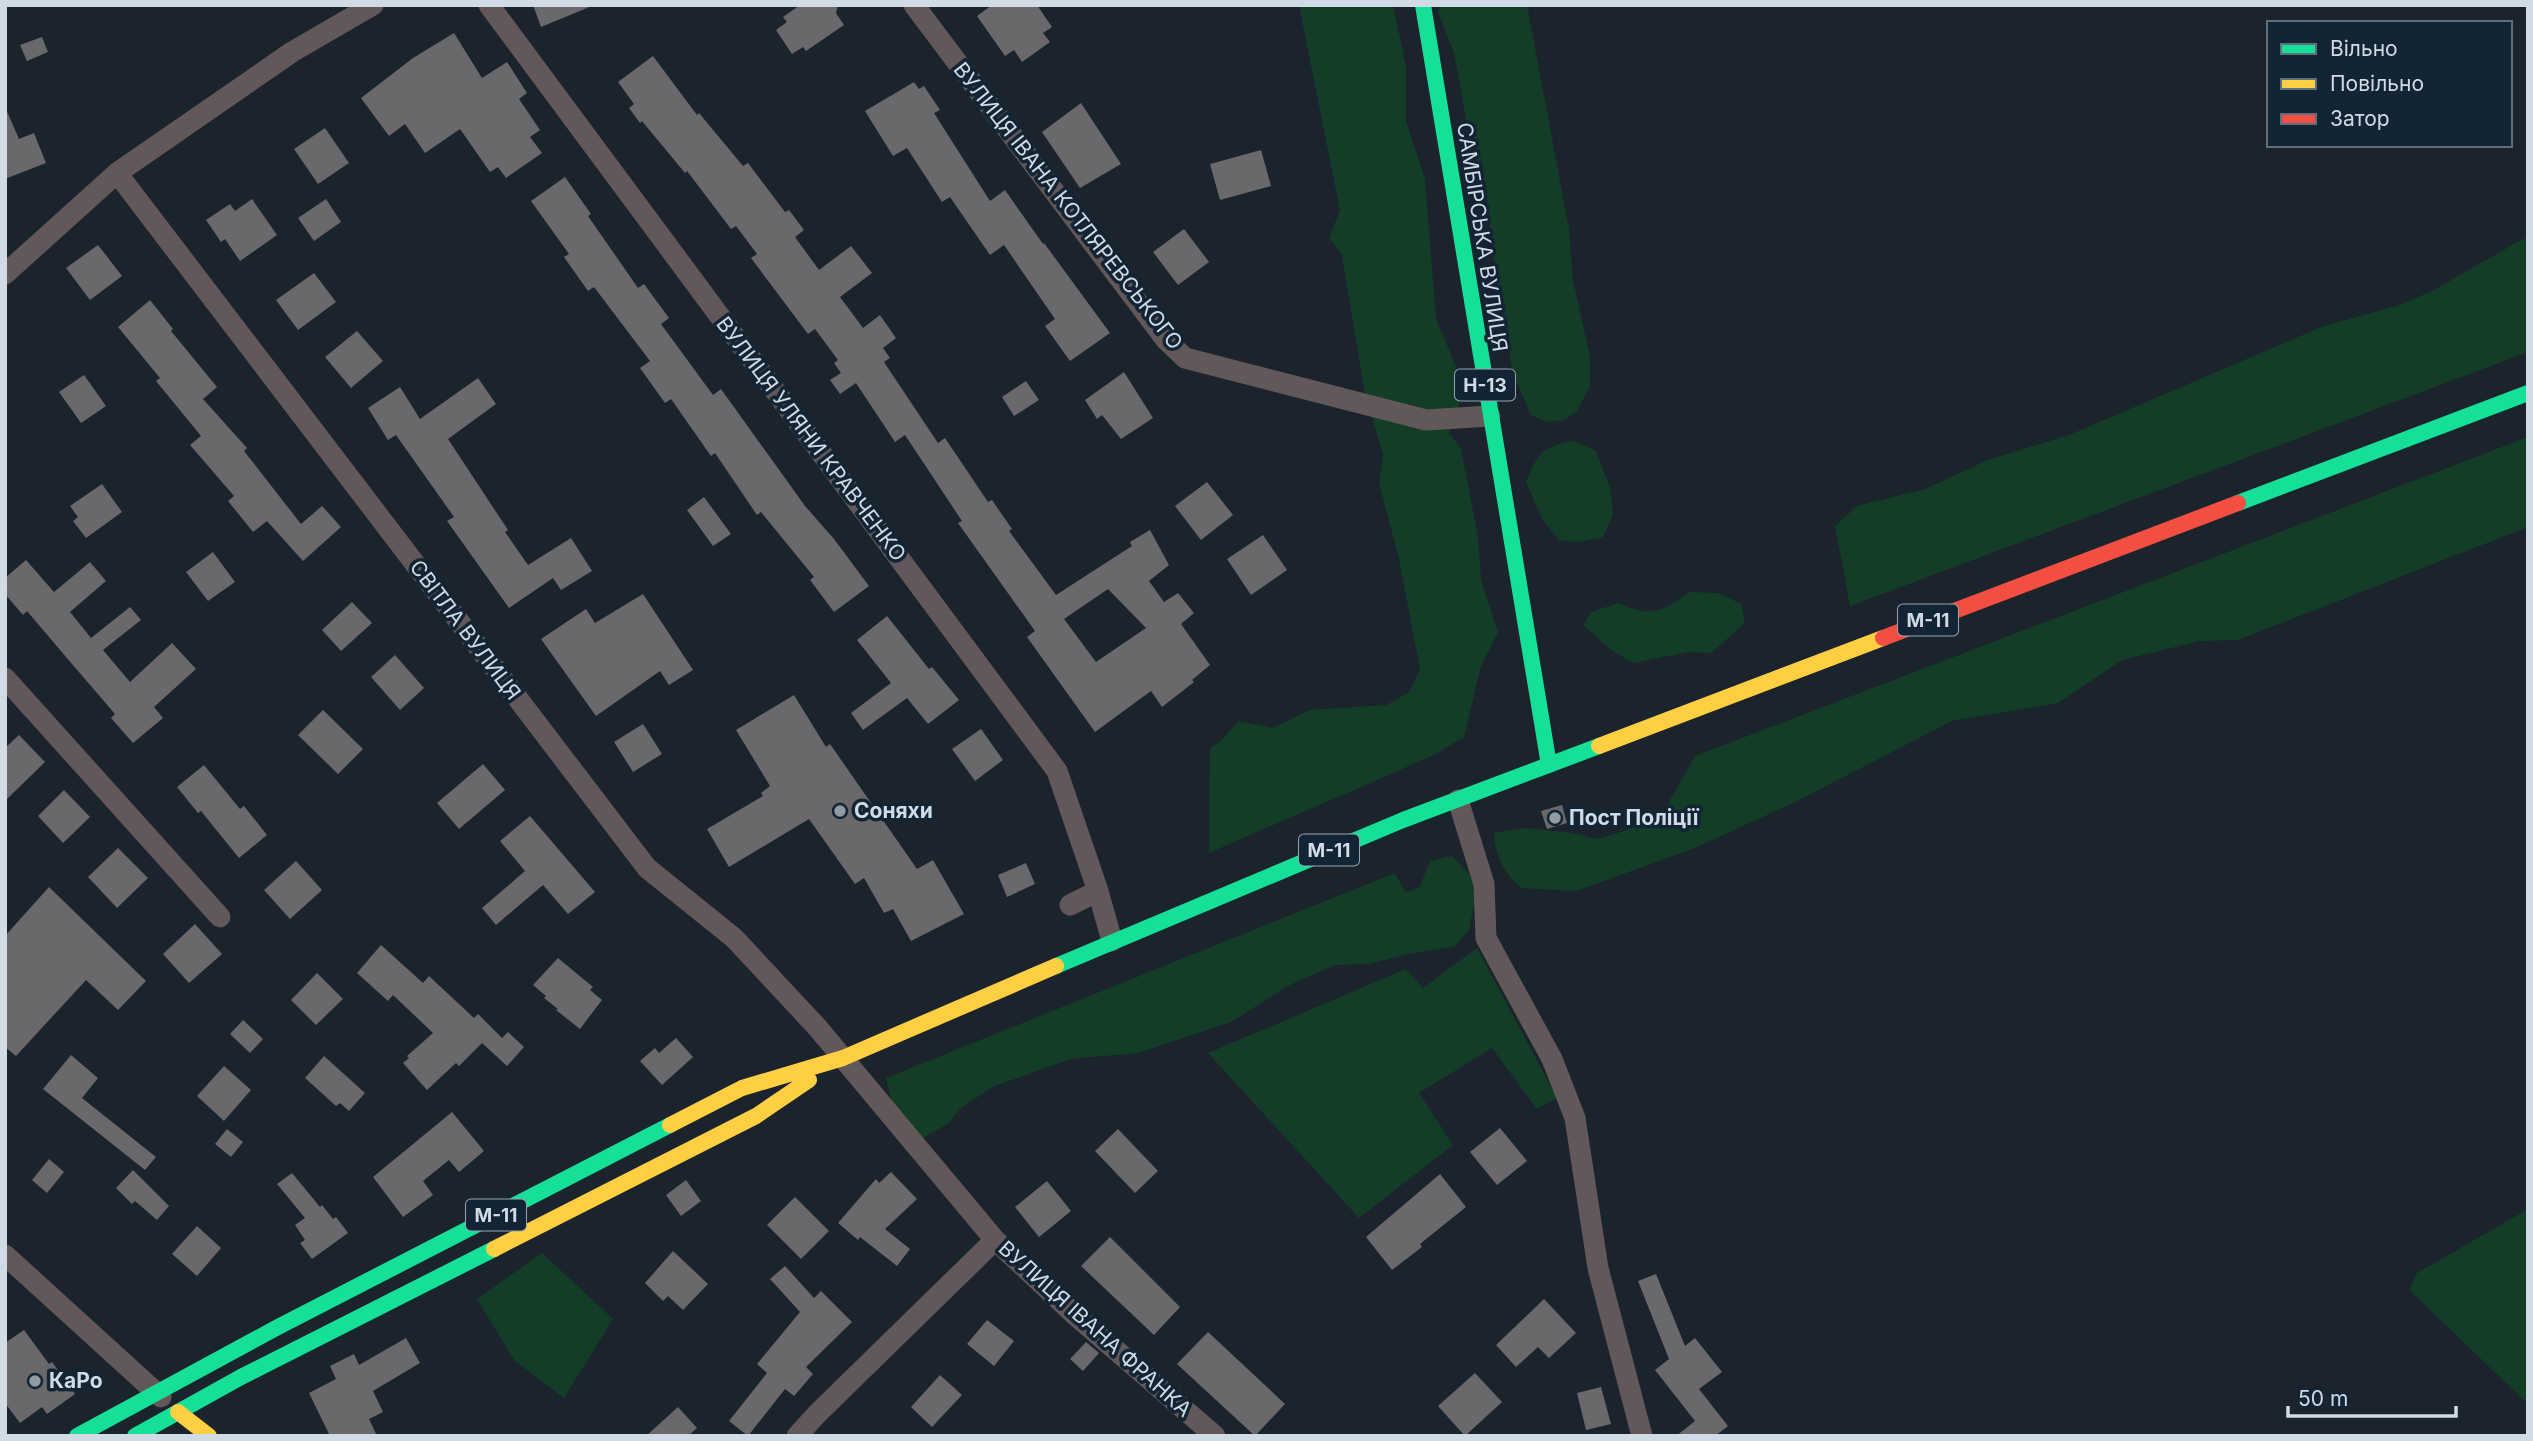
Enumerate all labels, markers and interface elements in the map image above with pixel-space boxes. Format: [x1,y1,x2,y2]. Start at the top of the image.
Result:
legend [2267,21,2512,147]
text: Вільно [2330,36,2398,61]
street label: ВУЛИЦЯ ІВАНА КОТЛЯРЕВСЬКОГО [949,57,1188,354]
text: Повільно [2330,71,2424,96]
text: Затор [2330,106,2390,131]
street label: САМБІРСЬКА ВУЛИЦЯ [1452,121,1513,353]
street label: ВУЛИЦЯ УЛЯНИ КРАВЧЕНКО [711,312,911,566]
road number: Н-13 [1455,370,1515,400]
street label: СВІТЛА ВУЛИЦЯ [405,555,526,705]
road number: М-11 [1898,604,1958,636]
place label: Соняхи [854,798,933,823]
marker: Соняхи [832,803,848,819]
place label: Пост Поліції [1569,805,1700,830]
marker: Пост Поліції [1547,810,1563,826]
road number: М-11 [1299,834,1359,866]
road number: М-11 [466,1200,526,1231]
street label: ВУЛИЦЯ ІВАНА ФРАНКА [994,1235,1197,1422]
place label: КаРо [49,1368,103,1393]
marker: КаРо [27,1373,43,1389]
scale bar [2288,1374,2456,1418]
text: 50 m [2298,1386,2348,1411]

